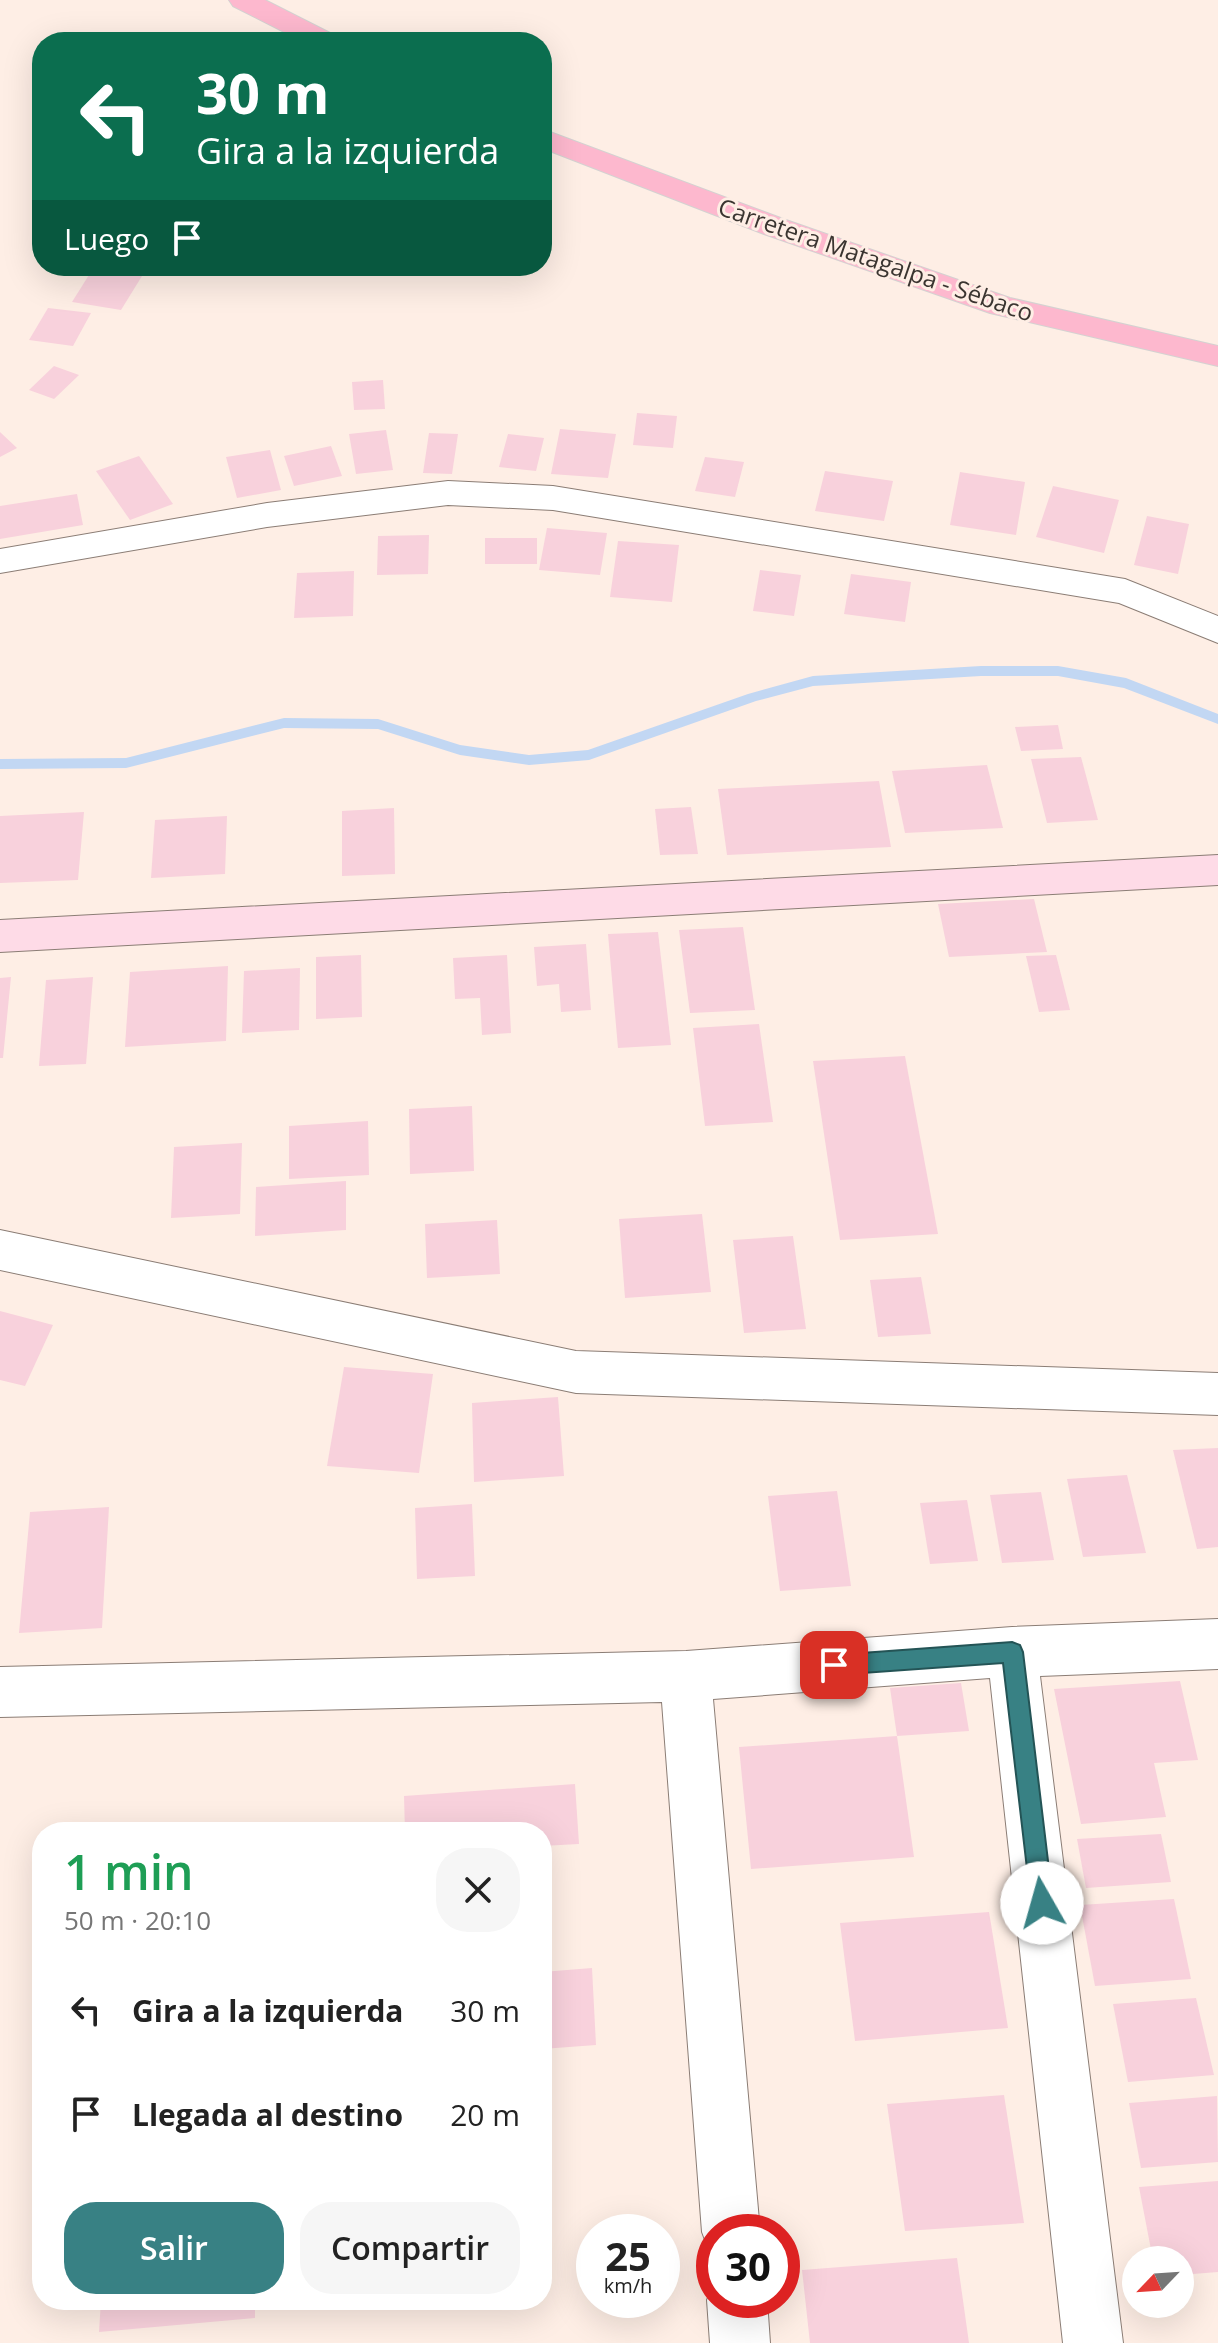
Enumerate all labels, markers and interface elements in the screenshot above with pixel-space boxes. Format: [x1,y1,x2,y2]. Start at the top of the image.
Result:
text: 30 m [196,54,330,130]
icon: left [64,64,168,168]
text: Gira a la izquierda [196,126,499,175]
street label: Carretera Matagalpa - Sébaco [714,190,1038,328]
icon: arrive [165,216,209,260]
text: Luego [64,218,149,259]
pin [800,1631,868,1699]
icon: arrive [812,1643,856,1687]
text: 1 min [64,1839,194,1904]
button: close [436,1848,520,1932]
position arrow [1000,1861,1084,1945]
text: 50 m · 20:10 [64,1902,211,1938]
icon: left [64,1988,108,2032]
text: Gira a la izquierda [132,1990,404,2031]
text: 30 m [450,1990,520,2031]
icon: arrive [64,2092,108,2136]
text: Llegada al destino [132,2094,403,2135]
text: 20 m [450,2094,520,2135]
button: Salir [64,2202,284,2294]
button: Compartir [300,2202,520,2294]
speed limit sign: 30 [696,2214,800,2318]
text: 25 [605,2228,651,2283]
north arrow [1122,2246,1194,2318]
map controls [1122,2246,1194,2318]
text: km/h [604,2272,652,2299]

